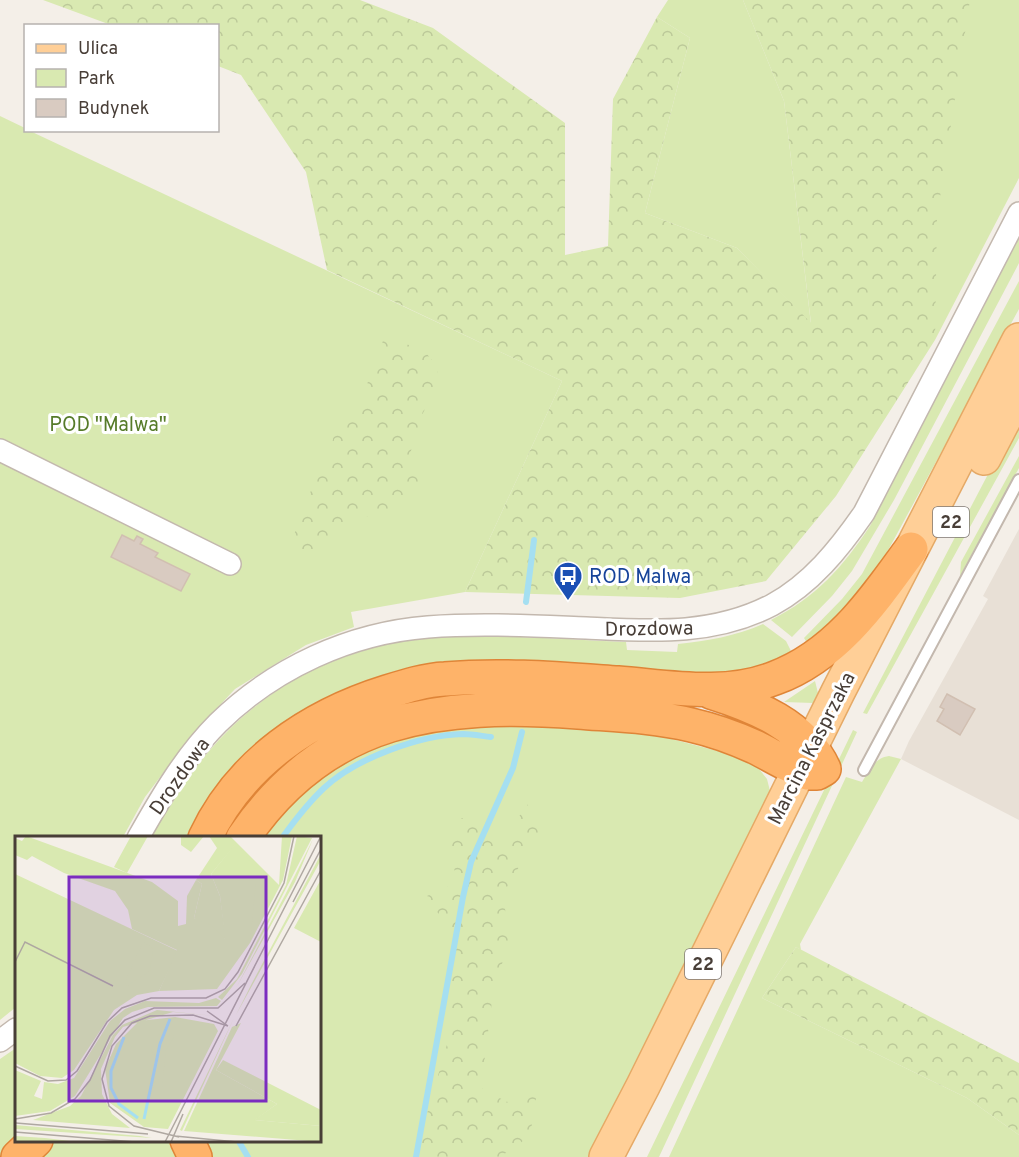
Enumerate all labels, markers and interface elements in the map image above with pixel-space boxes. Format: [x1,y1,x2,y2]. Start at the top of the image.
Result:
legend [24,24,219,132]
text: Ulica [78,38,118,61]
text: Park [78,68,115,91]
text: Budynek [78,98,149,121]
park label: POD "Malwa" [49,413,167,439]
road number: 22 [933,507,969,537]
bus stop icon: ROD Malwa [552,560,584,602]
place label: ROD Malwa [589,565,691,591]
street label: Drozdowa [604,616,694,644]
street label: Marcina Kasprzaka [763,668,863,830]
street label: Drozdowa [145,733,217,821]
inset map [15,836,321,1142]
road number: 22 [685,949,721,979]

